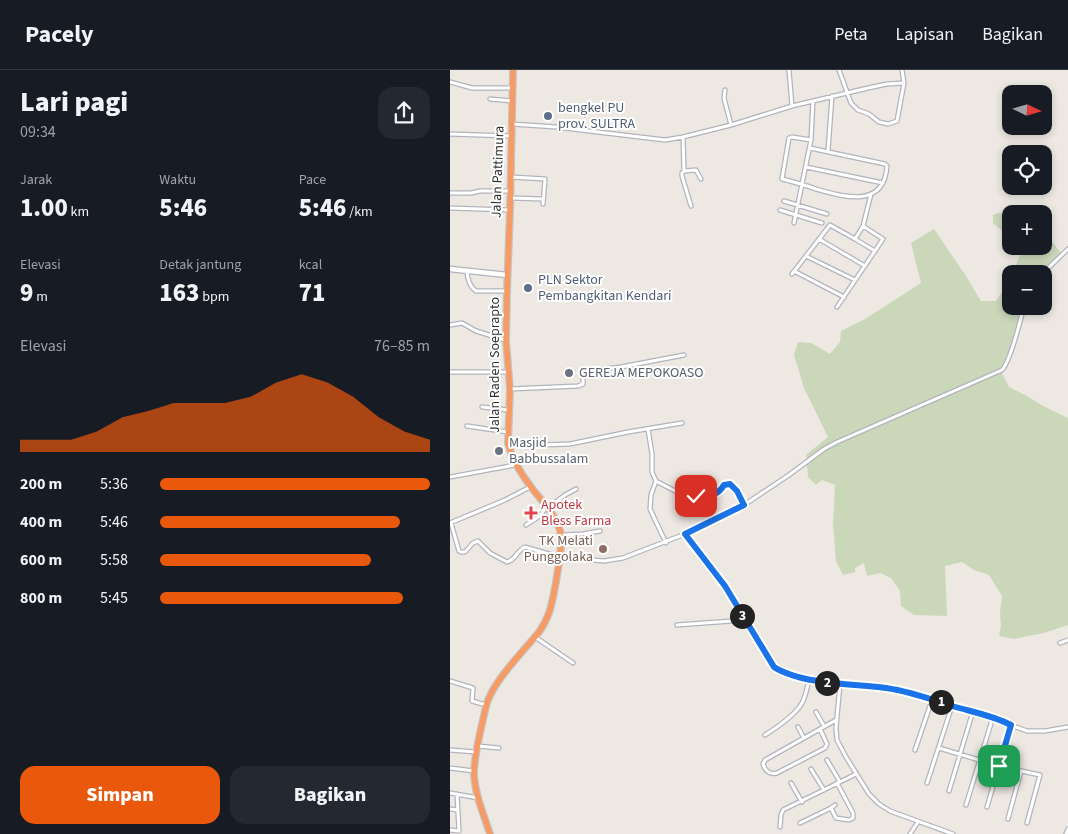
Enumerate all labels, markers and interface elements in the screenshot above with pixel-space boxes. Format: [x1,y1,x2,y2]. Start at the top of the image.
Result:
text: Pacely [25,17,94,52]
text: Peta [834,22,867,47]
text: Lapisan [895,22,954,47]
text: Bagikan [982,22,1043,47]
text: Lari pagi [20,82,128,122]
north arrow [1002,85,1052,135]
map controls [1002,85,1052,315]
button: share [378,87,430,139]
place label: bengkel PU prov. SULTRA [558,98,635,134]
marker: bengkel PU prov. SULTRA [542,110,554,122]
text: 09:34 [20,121,56,143]
street label: Jalan Pattimura [486,125,510,219]
button: locate [1002,145,1052,195]
text: Jarak [20,170,52,190]
text: Waktu [159,170,196,190]
text: Pace [299,170,326,190]
text: 1.00 [20,190,68,226]
text: 5:46 [159,190,207,226]
text: 5:46 [299,190,346,226]
text: km [68,202,89,222]
text: /km [346,202,373,222]
button: + [1002,205,1052,255]
text: Elevasi [20,255,61,275]
text: Detak jantung [159,255,241,275]
text: kcal [299,255,322,275]
button: − [1002,265,1052,315]
place label: PLN Sektor Pembangkitan Kendari [538,270,672,306]
text: 9 [20,275,33,311]
text: 163 [159,275,199,311]
text: 71 [299,275,325,311]
marker: PLN Sektor Pembangkitan Kendari [522,282,534,294]
text: m [33,287,48,307]
text: bpm [199,287,229,307]
street label: Jalan Raden Soeprapto [485,297,505,433]
text: Elevasi [20,335,66,357]
text: 76–85 m [374,335,430,357]
place label: GEREJA MEPOKOASO [579,363,704,383]
marker: GEREJA MEPOKOASO [563,367,575,379]
place label: Masjid Babbussalam [509,433,588,469]
marker: Masjid Babbussalam [493,445,505,457]
text: 200 m [20,473,62,495]
text: 5:36 [100,473,128,495]
pin [675,475,717,517]
icon: check [682,482,710,510]
place label: Apotek Bless Farma [541,495,611,531]
marker: Apotek Bless Farma [525,507,537,519]
text: 400 m [20,511,62,533]
text: 5:46 [100,511,128,533]
place label: TK Melati Punggolaka [524,531,593,567]
marker: TK Melati Punggolaka [597,543,609,555]
text: 600 m [20,549,62,571]
text: 5:58 [100,549,128,571]
text: 800 m [20,587,62,609]
text: 5:45 [100,587,128,609]
pin: 3 [730,604,754,628]
text: 3 [739,606,746,626]
pin: 2 [814,670,840,696]
text: 2 [824,673,831,693]
pin: 1 [928,690,954,714]
text: 1 [938,692,945,712]
pin [978,745,1020,787]
icon: arrive [985,752,1013,780]
button: Simpan [20,766,220,824]
button: Bagikan [230,766,430,824]

